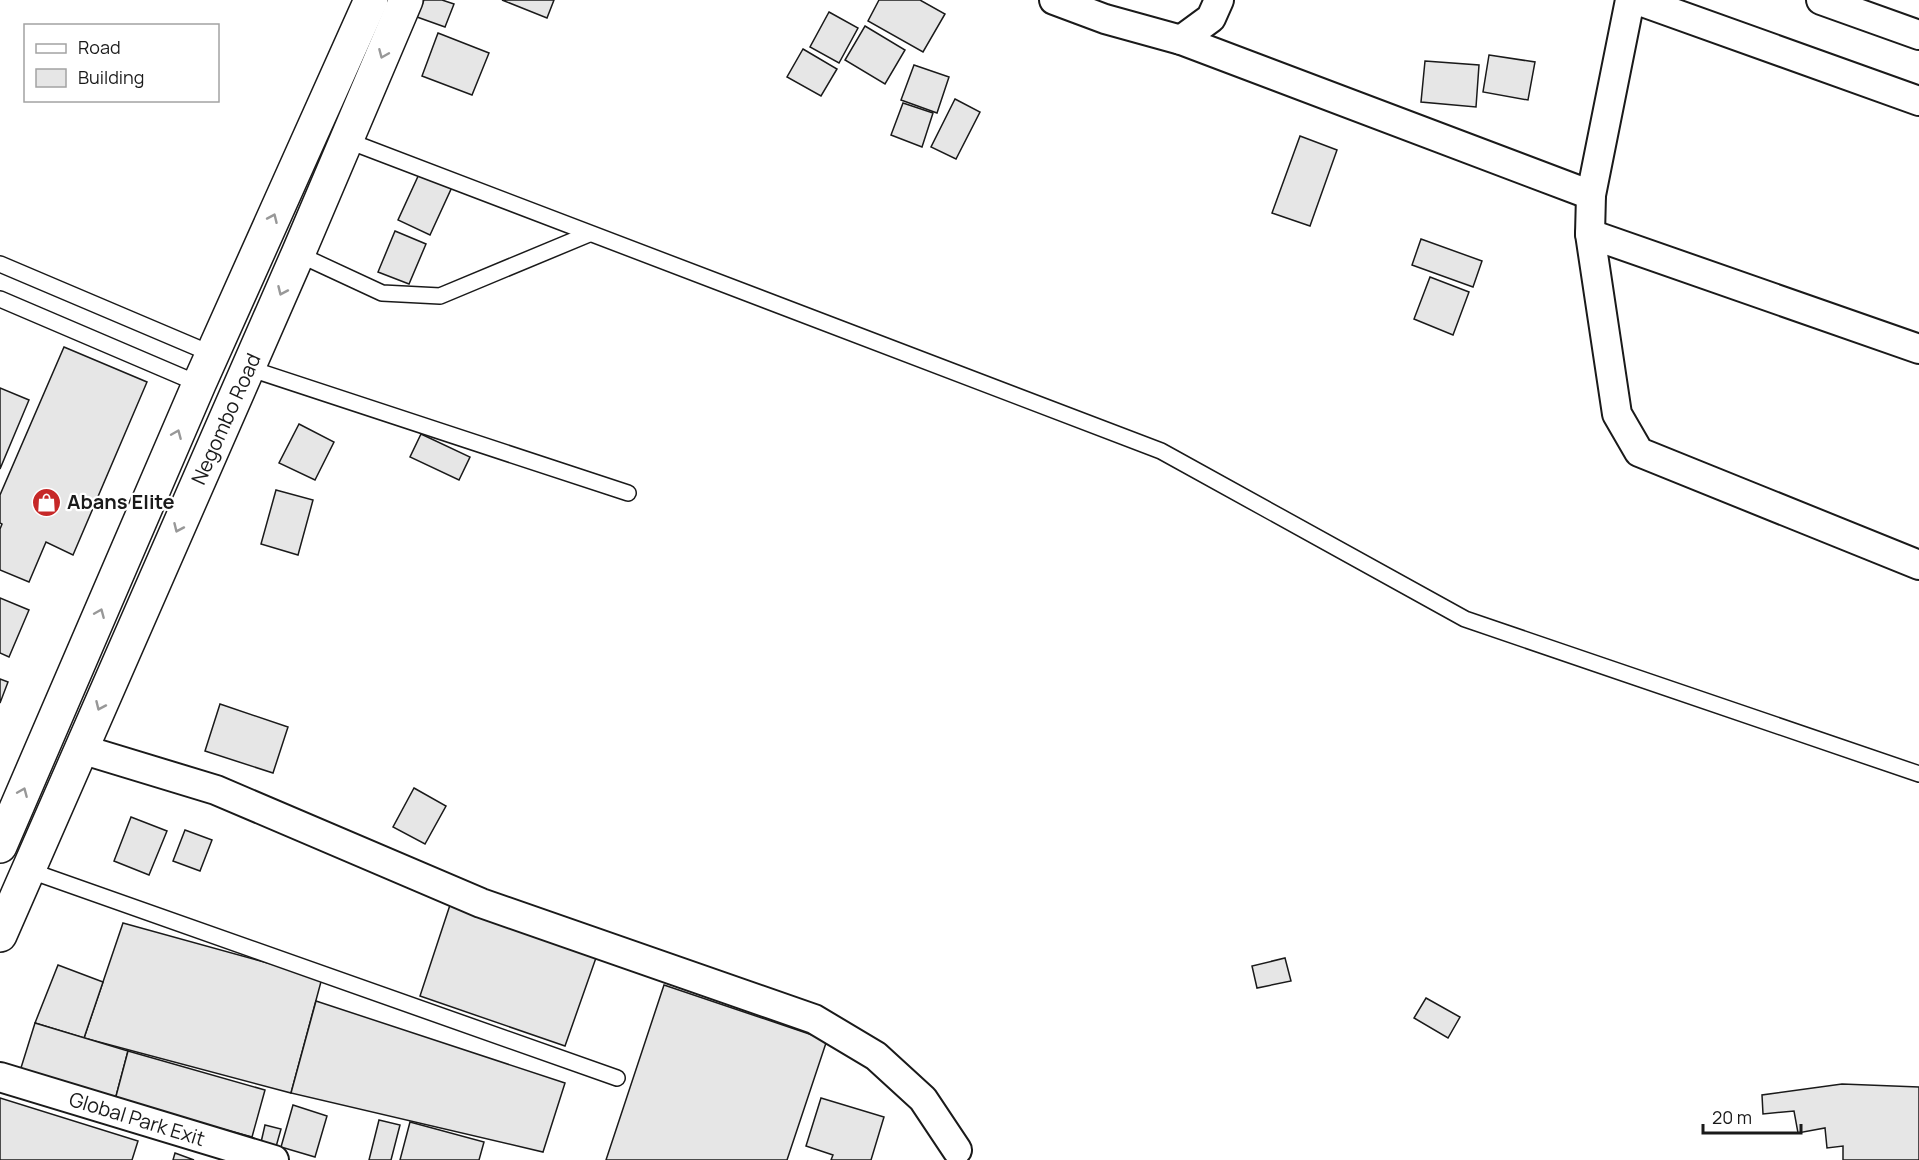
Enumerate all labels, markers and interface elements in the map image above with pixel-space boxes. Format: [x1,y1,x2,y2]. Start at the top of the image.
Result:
legend [24,24,219,102]
text: Road [78,35,121,59]
one-way arrow [378,48,390,59]
text: Building [78,65,144,89]
one-way arrow [266,213,278,224]
one-way arrow [277,285,289,296]
street label: Negombo Road [185,349,267,489]
one-way arrow [170,430,182,441]
shop icon: Abans Elite [30,486,62,518]
place label: Abans Elite [67,488,175,515]
one-way arrow [173,521,185,532]
one-way arrow [93,609,105,620]
one-way arrow [95,700,107,711]
one-way arrow [16,788,28,799]
street label: Global Park Exit [66,1085,208,1152]
scale bar [1703,1097,1800,1135]
text: 20 m [1712,1105,1752,1129]

